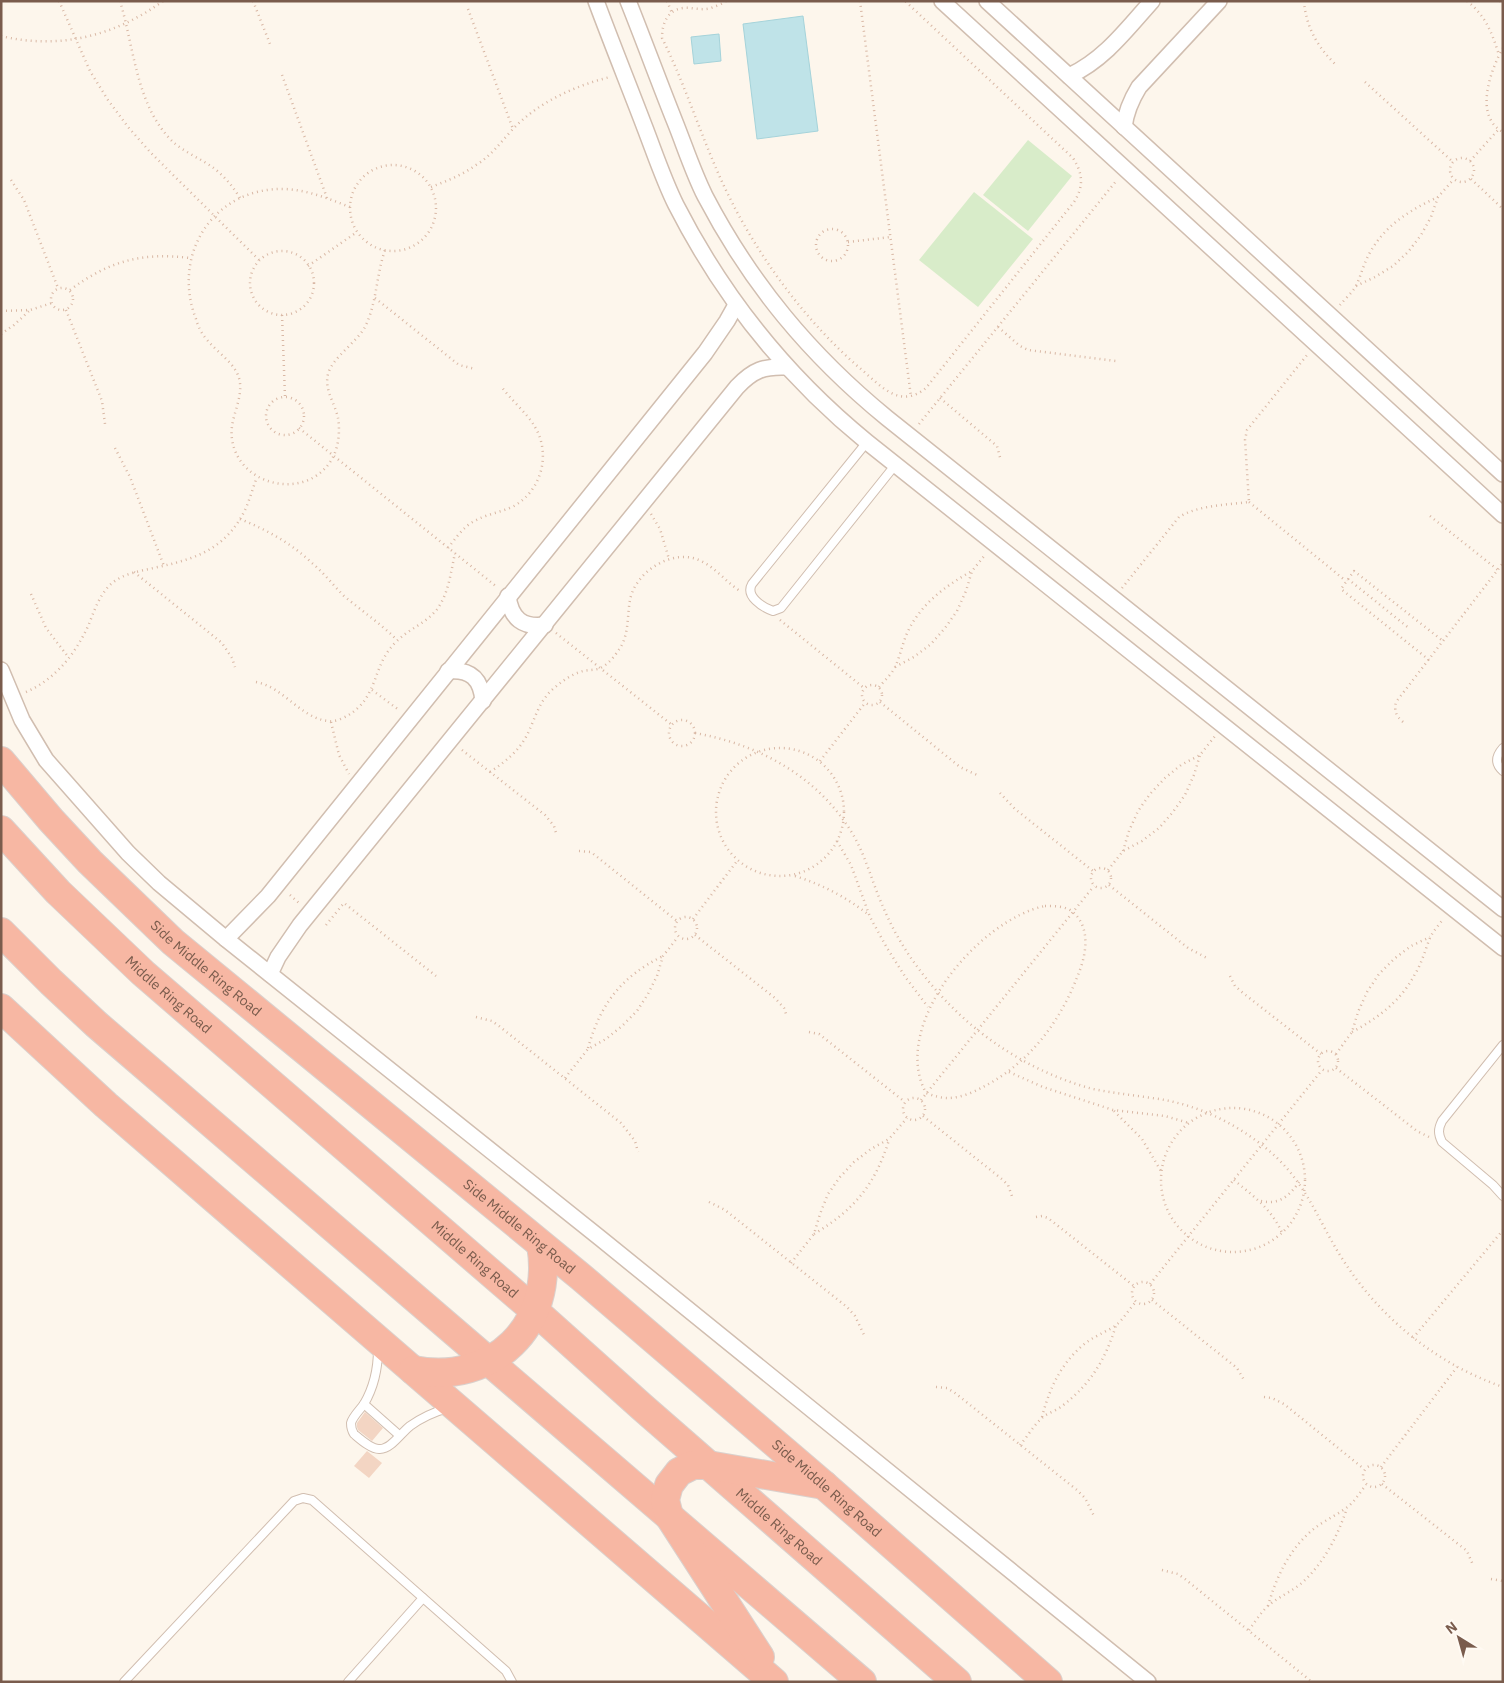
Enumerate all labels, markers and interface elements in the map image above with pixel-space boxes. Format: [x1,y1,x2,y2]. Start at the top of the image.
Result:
street label: Side Middle Ring Road [148,918,266,1020]
street label: Middle Ring Road [122,953,216,1037]
street label: Side Middle Ring Road [459,1175,579,1277]
street label: Middle Ring Road [429,1217,523,1301]
street label: Side Middle Ring Road [769,1437,885,1541]
street label: Middle Ring Road [733,1485,827,1569]
north arrow [1434,1613,1484,1663]
text: N [1442,1617,1461,1638]

